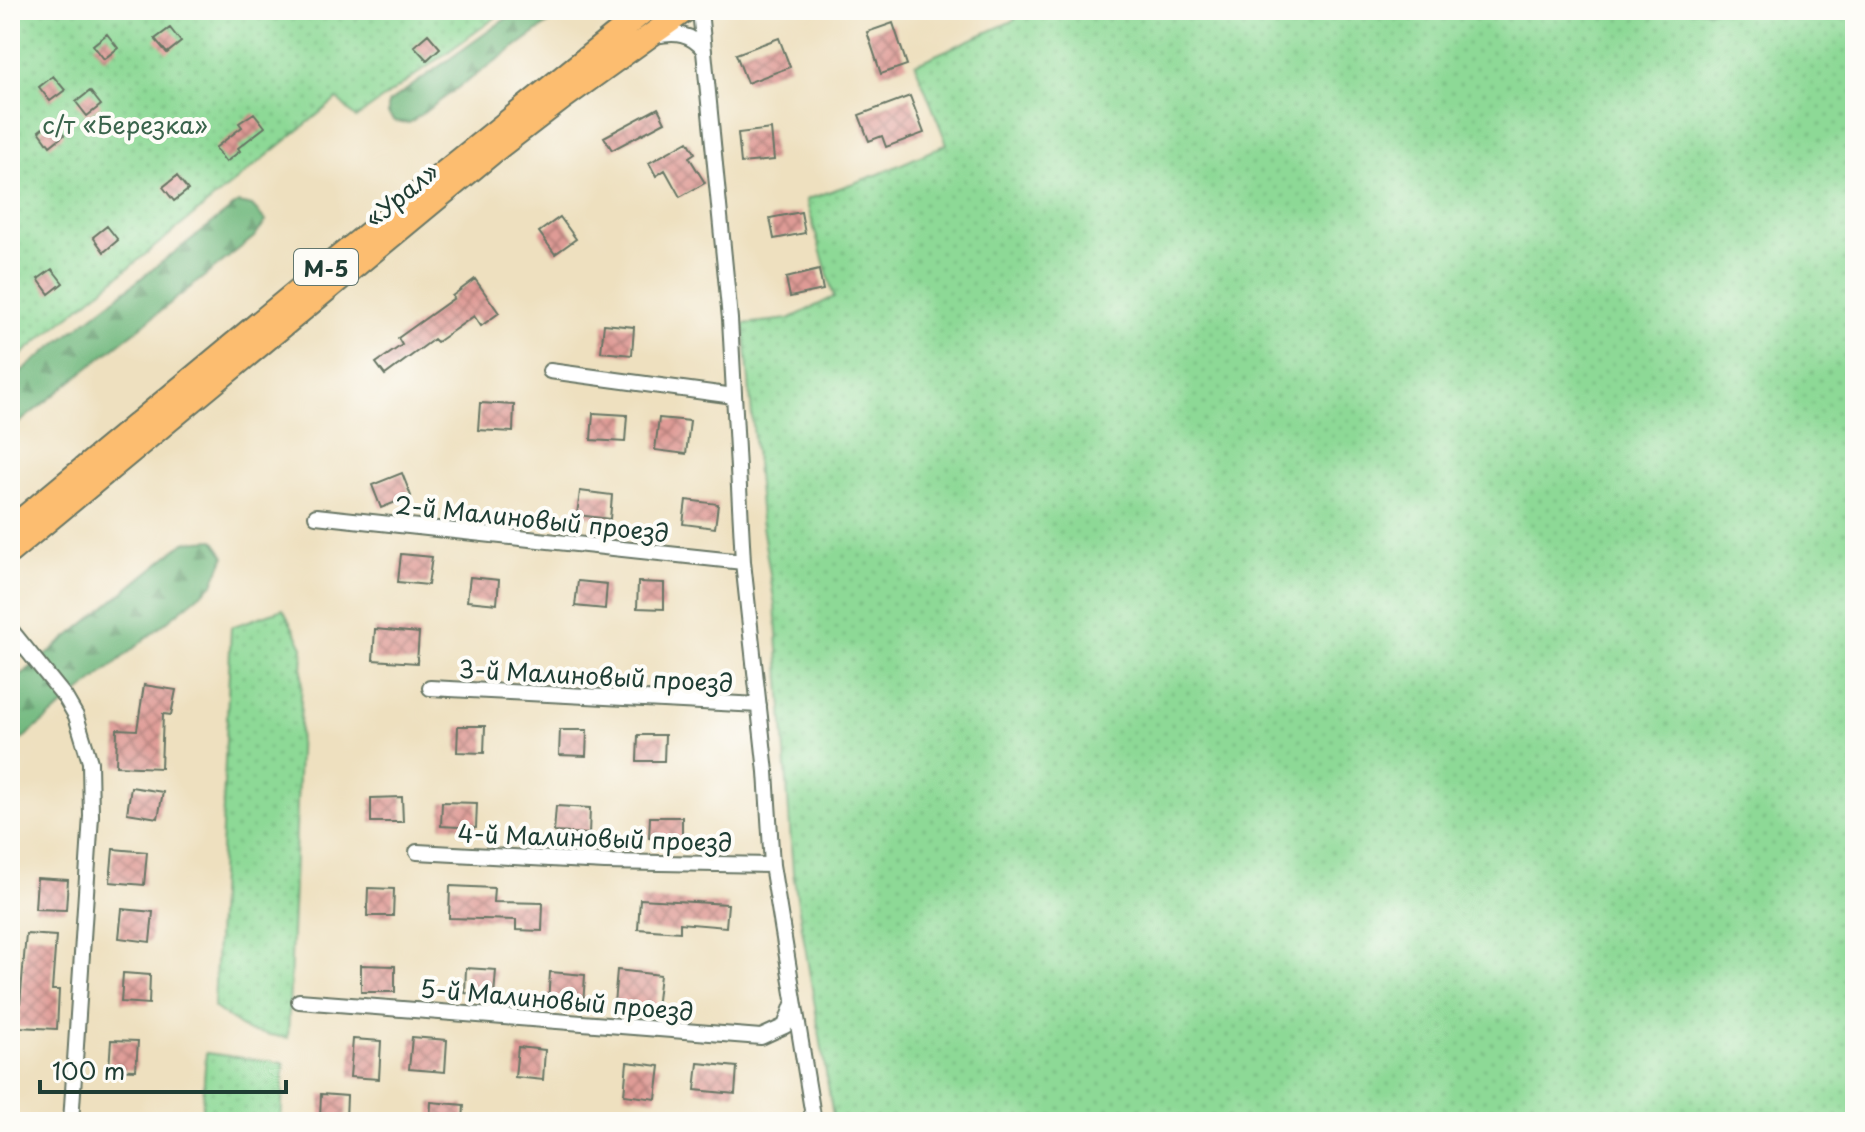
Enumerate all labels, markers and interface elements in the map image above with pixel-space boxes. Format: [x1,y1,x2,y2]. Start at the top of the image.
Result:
park label: с/т «Березка» [42,106,208,142]
street label: «Урал» [356,153,446,235]
road number: М-5 [294,249,358,285]
street label: 2-й Малиновый проезд [393,486,671,550]
street label: 3-й Малиновый проезд [458,650,734,700]
street label: 4-й Малиновый проезд [457,814,733,860]
street label: 5-й Малиновый проезд [419,969,695,1029]
scale bar [40,1044,286,1094]
text: 100 m [52,1052,125,1088]

